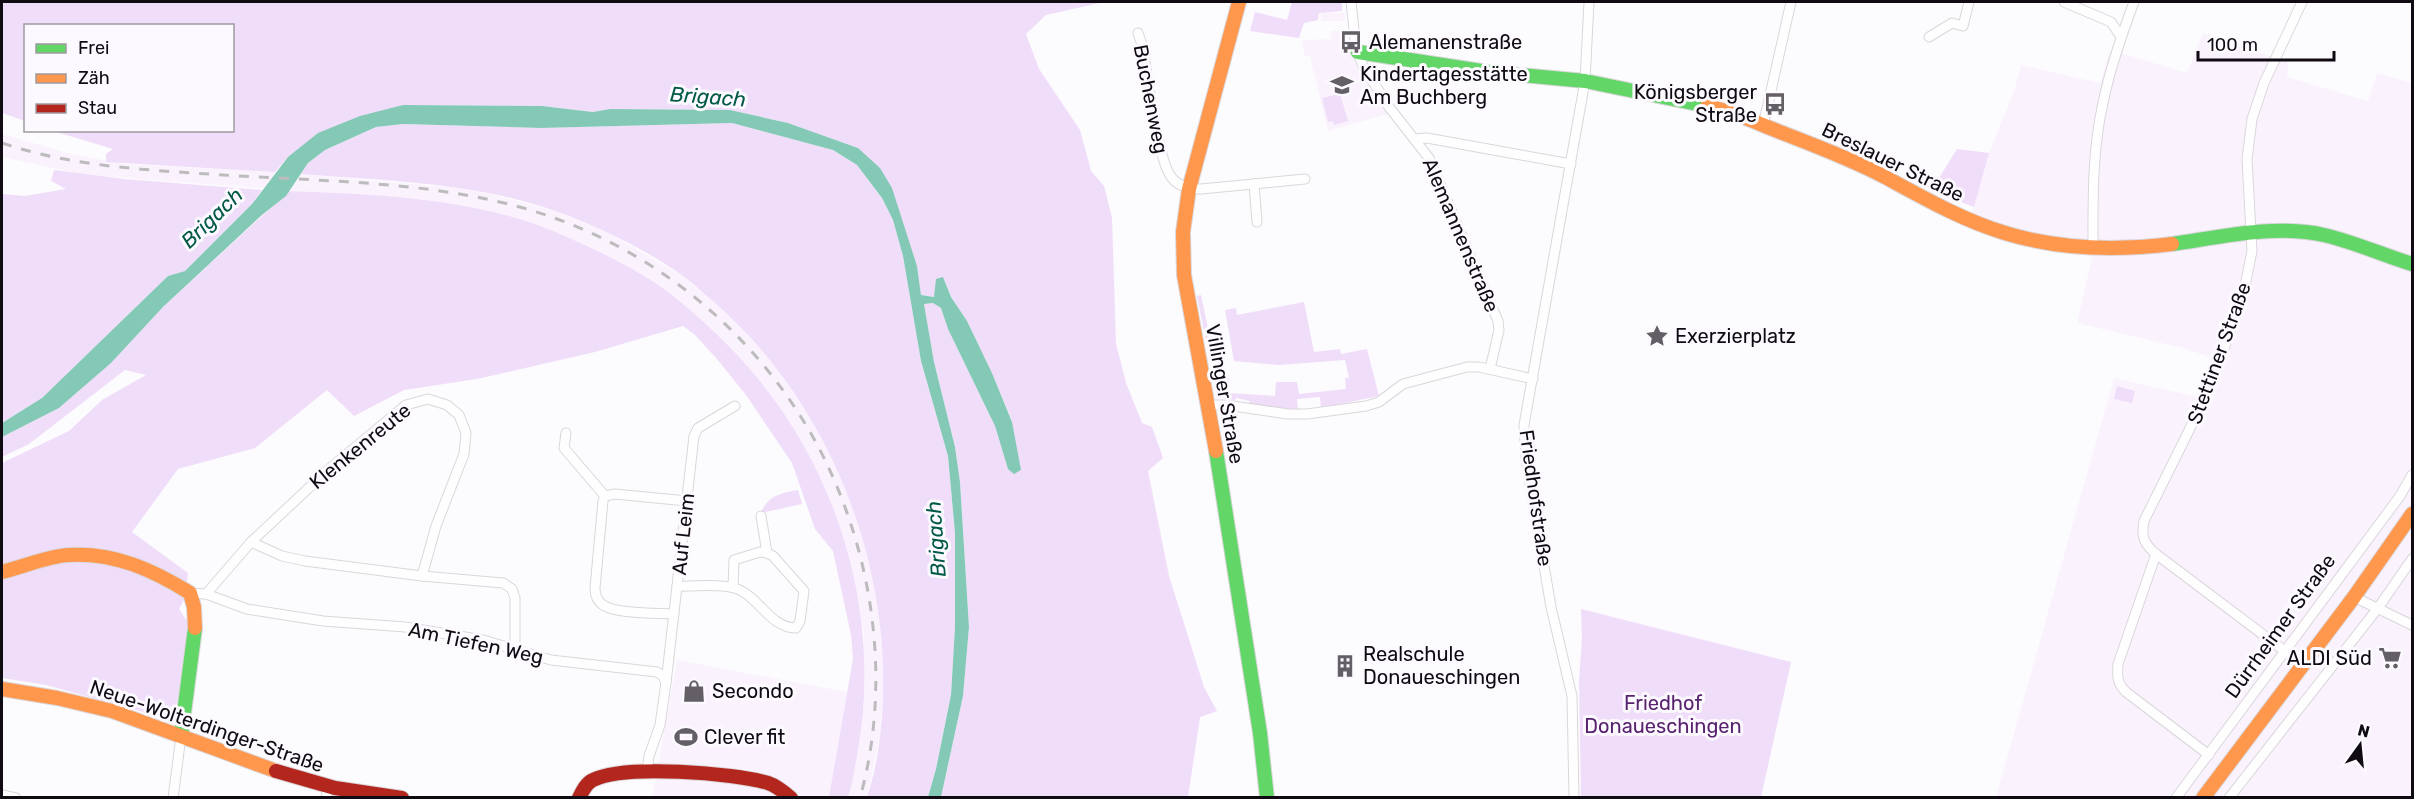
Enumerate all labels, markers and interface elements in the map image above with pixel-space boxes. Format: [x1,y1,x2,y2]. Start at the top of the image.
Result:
legend [24,24,234,132]
scale bar [2198,24,2334,62]
bus stop icon: Alemanenstraße [1338,29,1364,55]
place label: Alemanenstraße [1369,30,1522,54]
text: 100 m [2207,34,2258,56]
text: Frei [78,37,109,59]
street label: Buchenweg [1129,42,1173,156]
place label: Kindertagesstätte Am Buchberg [1360,62,1528,109]
text: Zäh [78,67,110,89]
school or university icon: Kindertagesstätte Am Buchberg [1329,72,1355,98]
place label: Königsberger Straße [1634,80,1757,127]
water label: Brigach [669,81,747,112]
bus stop icon: Königsberger Straße [1762,91,1788,117]
text: Stau [78,97,117,119]
street label: Breslauer Straße [1818,117,1968,207]
street label: Alemannenstraße [1418,154,1504,316]
water label: Brigach [175,182,248,253]
street label: Stettiner Straße [2182,279,2256,427]
street label: Villinger Straße [1201,322,1249,466]
place icon: Exerzierplatz [1644,323,1670,349]
place label: Exerzierplatz [1675,324,1796,348]
street label: Klenkenreute [305,398,415,494]
street label: Friedhofstraße [1515,428,1557,568]
street label: Auf Leim [667,492,699,576]
water label: Brigach [920,500,951,578]
street label: Dürrheimer Straße [2220,549,2340,703]
street label: Am Tiefen Weg [406,617,546,669]
place label: Realschule Donaueschingen [1363,642,1520,689]
supermarket icon: ALDI Süd [2377,645,2403,671]
place label: ALDI Süd [2287,646,2372,670]
building icon: Realschule Donaueschingen [1332,653,1358,679]
street label: Neue-Wolterdinger-Straße [87,675,327,777]
shop icon: Secondo [681,678,707,704]
place label: Secondo [712,679,794,703]
park label: Friedhof Donaueschingen [1584,691,1742,738]
north arrow [2330,715,2390,775]
text: N [2356,720,2372,742]
sports icon: Clever fit [673,724,699,750]
place label: Clever fit [704,725,786,749]

